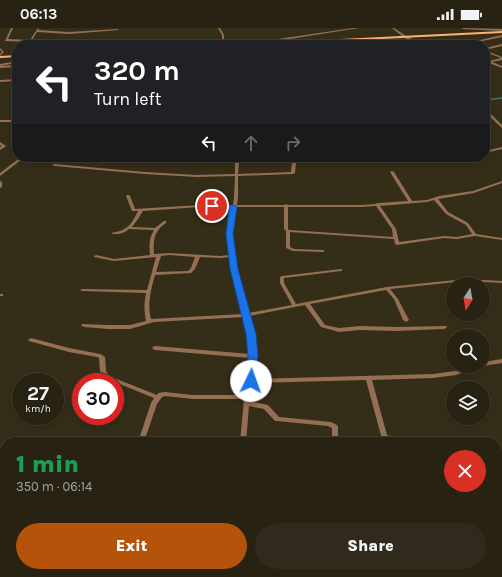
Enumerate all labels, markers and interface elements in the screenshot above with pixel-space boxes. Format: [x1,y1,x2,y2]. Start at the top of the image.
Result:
text: 06:13 [20,5,57,23]
text: 320 m [94,54,180,87]
icon: left [28,56,80,108]
text: Turn left [94,88,162,110]
icon: left [198,132,220,154]
icon: ahead [240,132,262,154]
icon: right [282,132,304,154]
pin [195,189,229,223]
icon: arrive [201,195,223,217]
north arrow [446,277,490,321]
map controls [446,277,490,425]
button: search [446,329,490,373]
position arrow [230,360,272,402]
speed limit sign: 30 [72,373,124,425]
button: layers [446,381,490,425]
text: 27 [27,382,49,405]
text: km/h [25,403,51,415]
text: 1 min [16,450,79,478]
button: close [444,450,486,492]
text: 350 m · 06:14 [16,479,92,494]
button: Exit [16,523,247,569]
button: Share [255,523,486,569]

